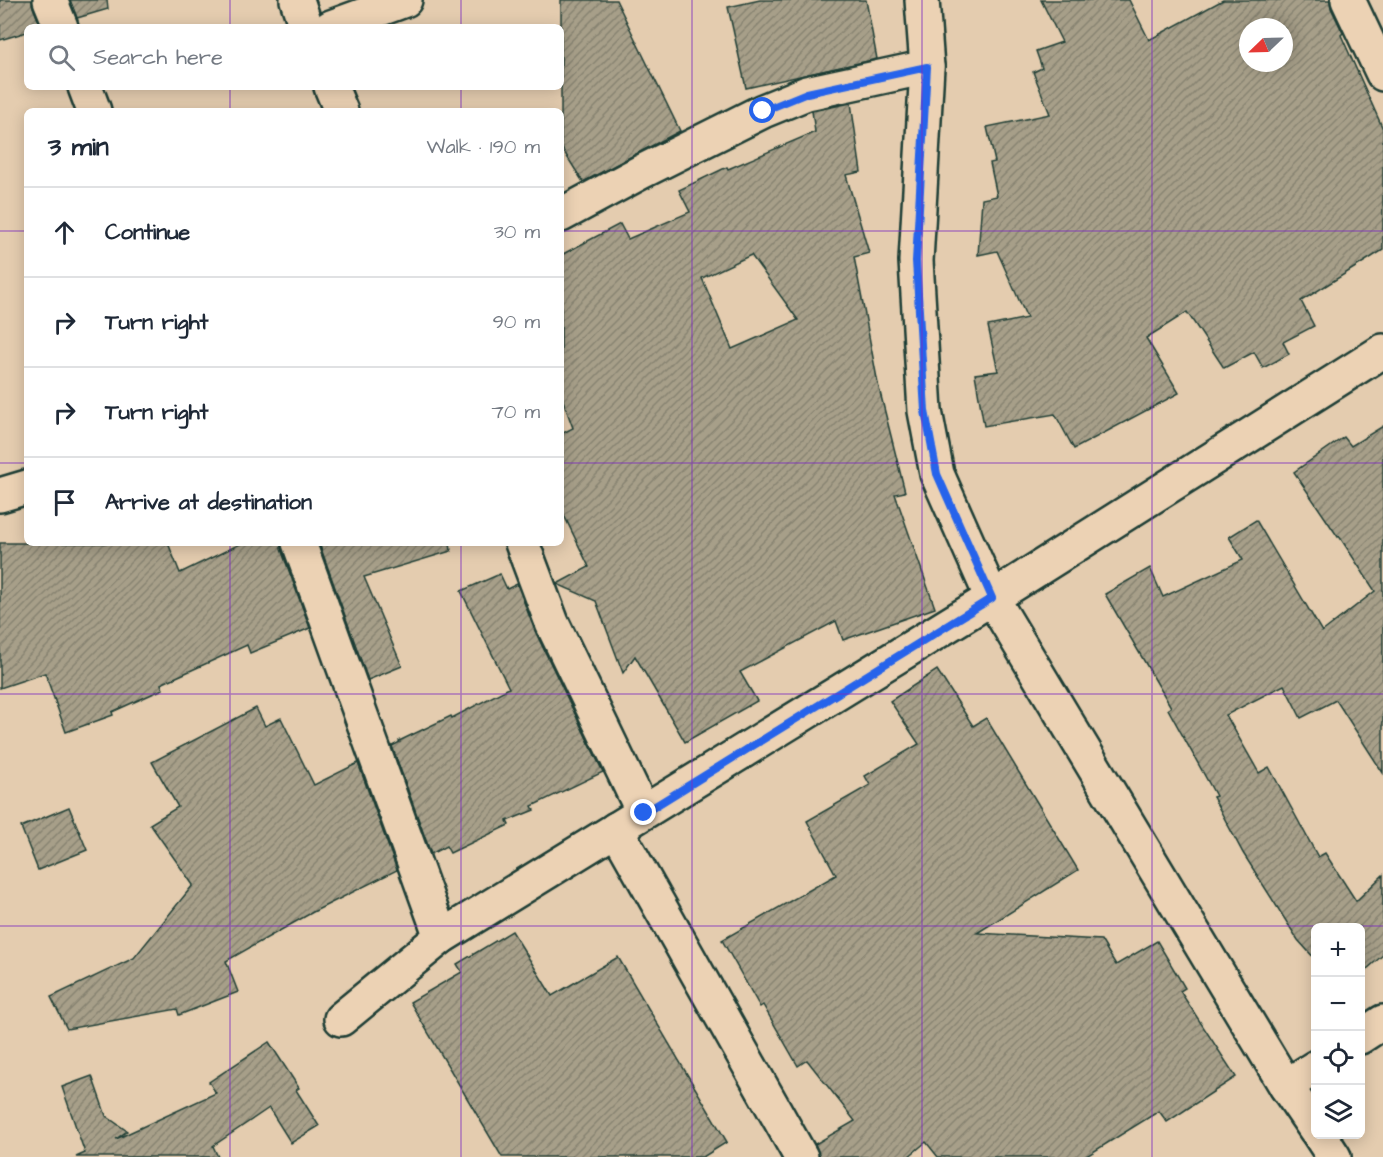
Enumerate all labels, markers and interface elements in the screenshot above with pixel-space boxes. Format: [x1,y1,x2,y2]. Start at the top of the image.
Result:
north arrow [1239,18,1293,72]
search box [24,24,564,90]
icon: search [45,41,78,74]
text: Search here [93,42,223,73]
route start [749,97,775,123]
text: 3 min [48,129,109,165]
text: Walk · 190 m [427,133,540,161]
icon: ahead [48,216,81,249]
text: Continue [105,217,190,248]
text: 30 m [494,218,540,246]
icon: right [48,306,81,339]
text: Turn right [105,307,208,338]
text: 90 m [492,308,540,336]
icon: right [48,396,81,429]
text: Turn right [105,397,208,428]
text: 70 m [492,398,540,426]
icon: arrive [48,486,81,519]
text: Arrive at destination [105,487,312,518]
route end [630,799,656,825]
map controls [1311,923,1365,1139]
button: + [1311,923,1365,977]
button: − [1311,977,1365,1031]
button: locate [1311,1031,1365,1085]
button: layers [1311,1085,1365,1139]

